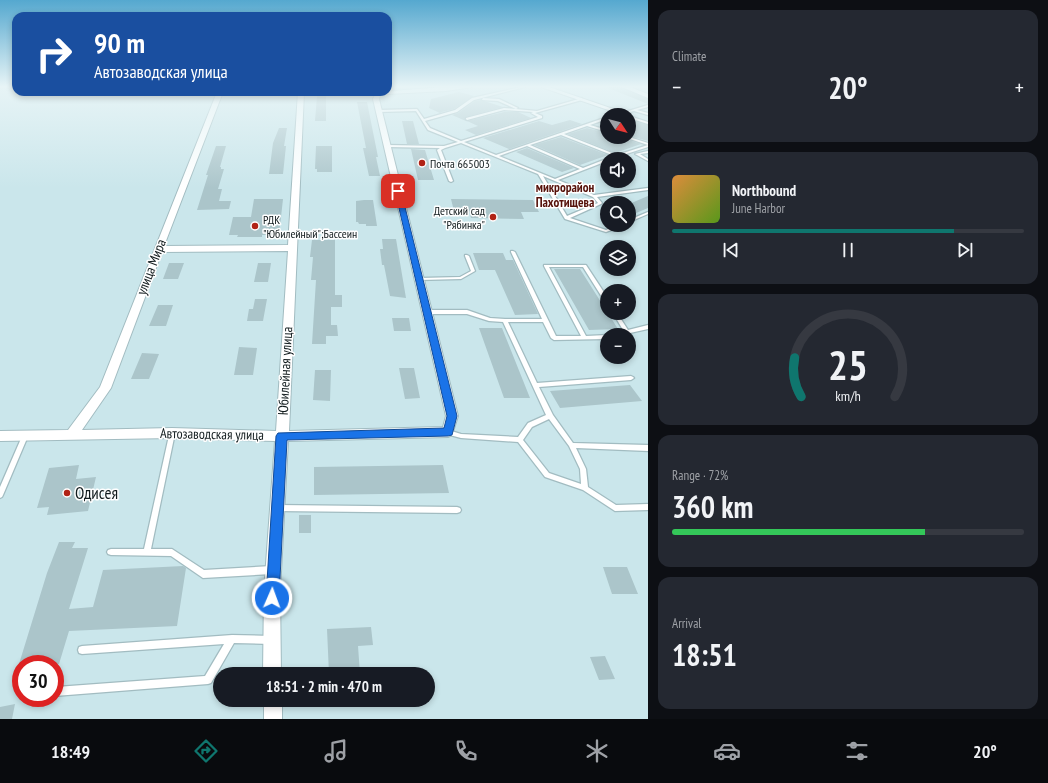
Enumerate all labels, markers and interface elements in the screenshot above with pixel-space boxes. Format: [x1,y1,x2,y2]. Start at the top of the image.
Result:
text: 90 m [94,24,145,61]
icon: right [28,28,80,80]
text: Climate [672,48,706,65]
text: Автозаводская улица [94,60,228,83]
text: 20° [828,68,868,107]
text: − [672,73,681,101]
text: + [1015,73,1024,101]
north arrow [600,108,636,144]
map controls [600,108,636,364]
button: sound [600,152,636,188]
place label: Почта 665003 [430,156,490,171]
marker: Почта 665003 [417,158,427,168]
pin [381,174,415,208]
district label: микрорайон Пахотищева [536,179,595,211]
icon: arrive [387,180,409,202]
text: Northbound [732,181,796,200]
button: search [600,196,636,232]
text: June Harbor [732,200,785,217]
place label: Детский сад "Рябинка" [434,203,486,232]
place label: РДК "Юбилейный";Бассеин [263,212,357,241]
marker: Детский сад "Рябинка" [488,212,498,222]
marker: РДК "Юбилейный";Бассеин [250,221,260,231]
street label: улица Мира [132,236,170,298]
icon: previous [720,239,742,261]
icon: pause [837,239,859,261]
icon: next [954,239,976,261]
button: layers [600,240,636,276]
button: + [600,284,636,320]
street label: Юбилейная улица [274,326,296,416]
button: − [600,328,636,364]
text: 25 [828,338,868,391]
text: km/h [835,386,861,405]
street label: Автозаводская улица [160,424,264,444]
text: Range · 72% [672,467,728,484]
place label: Одисея [75,482,118,504]
text: 360 km [672,487,753,526]
marker: Одисея [62,488,72,498]
position arrow [251,577,293,619]
text: Arrival [672,615,701,632]
text: 18:51 [672,635,737,674]
speed limit sign: 30 [12,655,64,707]
text: 18:51 · 2 min · 470 m [266,677,382,696]
icon: directions [192,737,220,765]
icon: music [322,737,350,765]
icon: phone [452,737,480,765]
icon: climate [583,737,611,765]
icon: car [713,737,741,765]
icon: filters [843,737,871,765]
text: 18:49 [51,740,90,763]
text: 20° [973,740,997,763]

